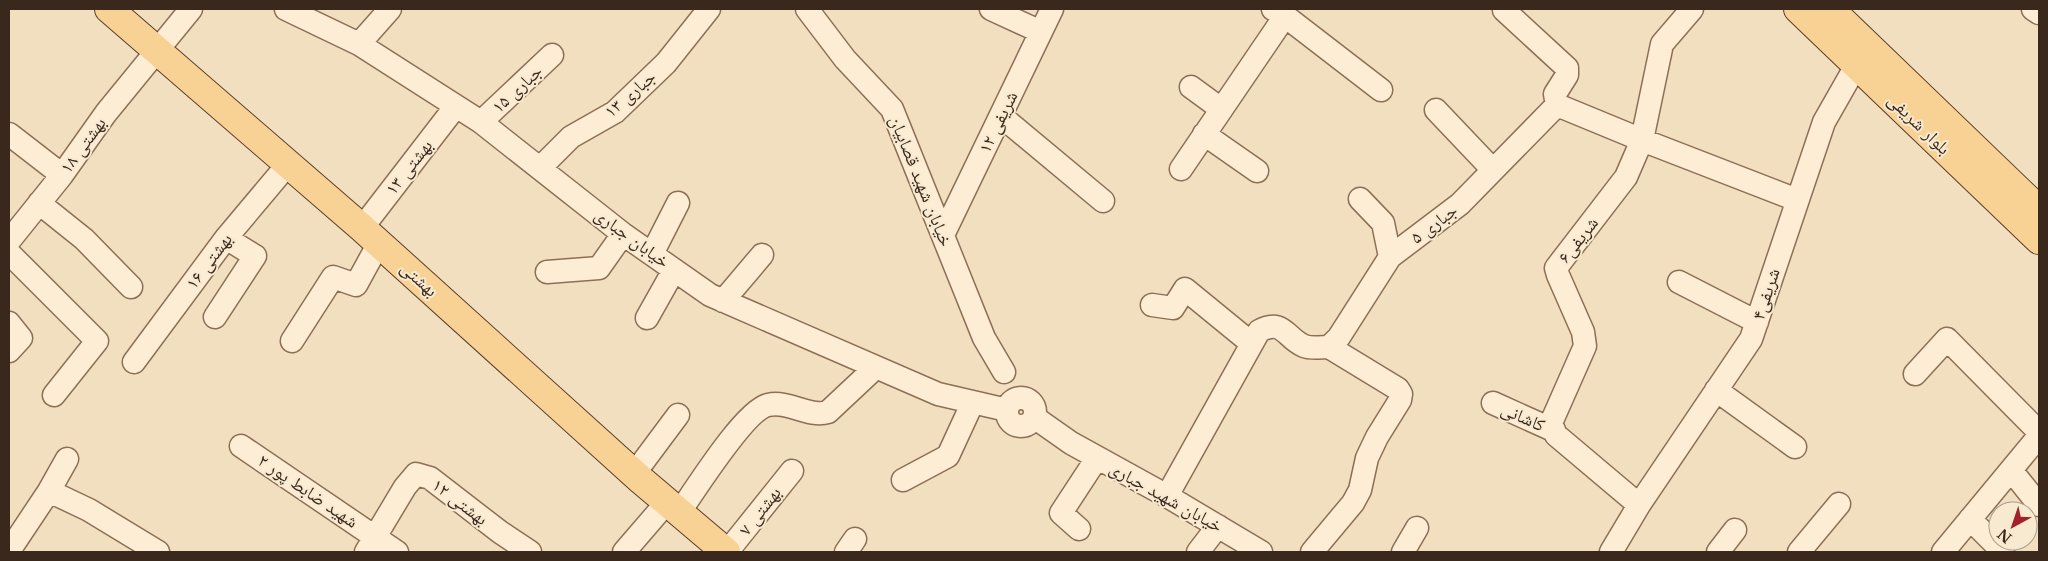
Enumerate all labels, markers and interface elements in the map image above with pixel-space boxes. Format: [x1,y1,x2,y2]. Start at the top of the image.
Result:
street label: جباری ۱۵ [487,60,547,118]
street label: جباری ۱۳ [600,66,660,122]
street label: شریفی ۱۲ [974,88,1022,156]
street label: بلوار شریفی [1883,89,1955,159]
street label: خیابان شهید قصابیان [885,112,957,250]
street label: بهشتی ۱۸ [55,113,111,177]
street label: بهشتی ۱۳ [381,135,437,199]
street label: جباری ۵ [1406,199,1462,249]
street label: خیابان جباری [590,204,674,272]
street label: شریفی۶ [1553,212,1603,268]
street label: بهشتی ۱۶ [181,229,237,293]
street label: بهشتی [396,257,442,301]
street label: شریفی۴ [1747,266,1785,322]
street label: کاشانی [1498,398,1549,437]
street label: شهید ضابط پور ۲ [253,449,362,533]
street label: خیابان شهید جباری [1106,457,1226,537]
street label: بهشتی ۱۲ [428,474,492,530]
street label: بهشتی ۷ [734,482,786,540]
north arrow [1988,501,2038,551]
text: N [1994,525,2015,547]

